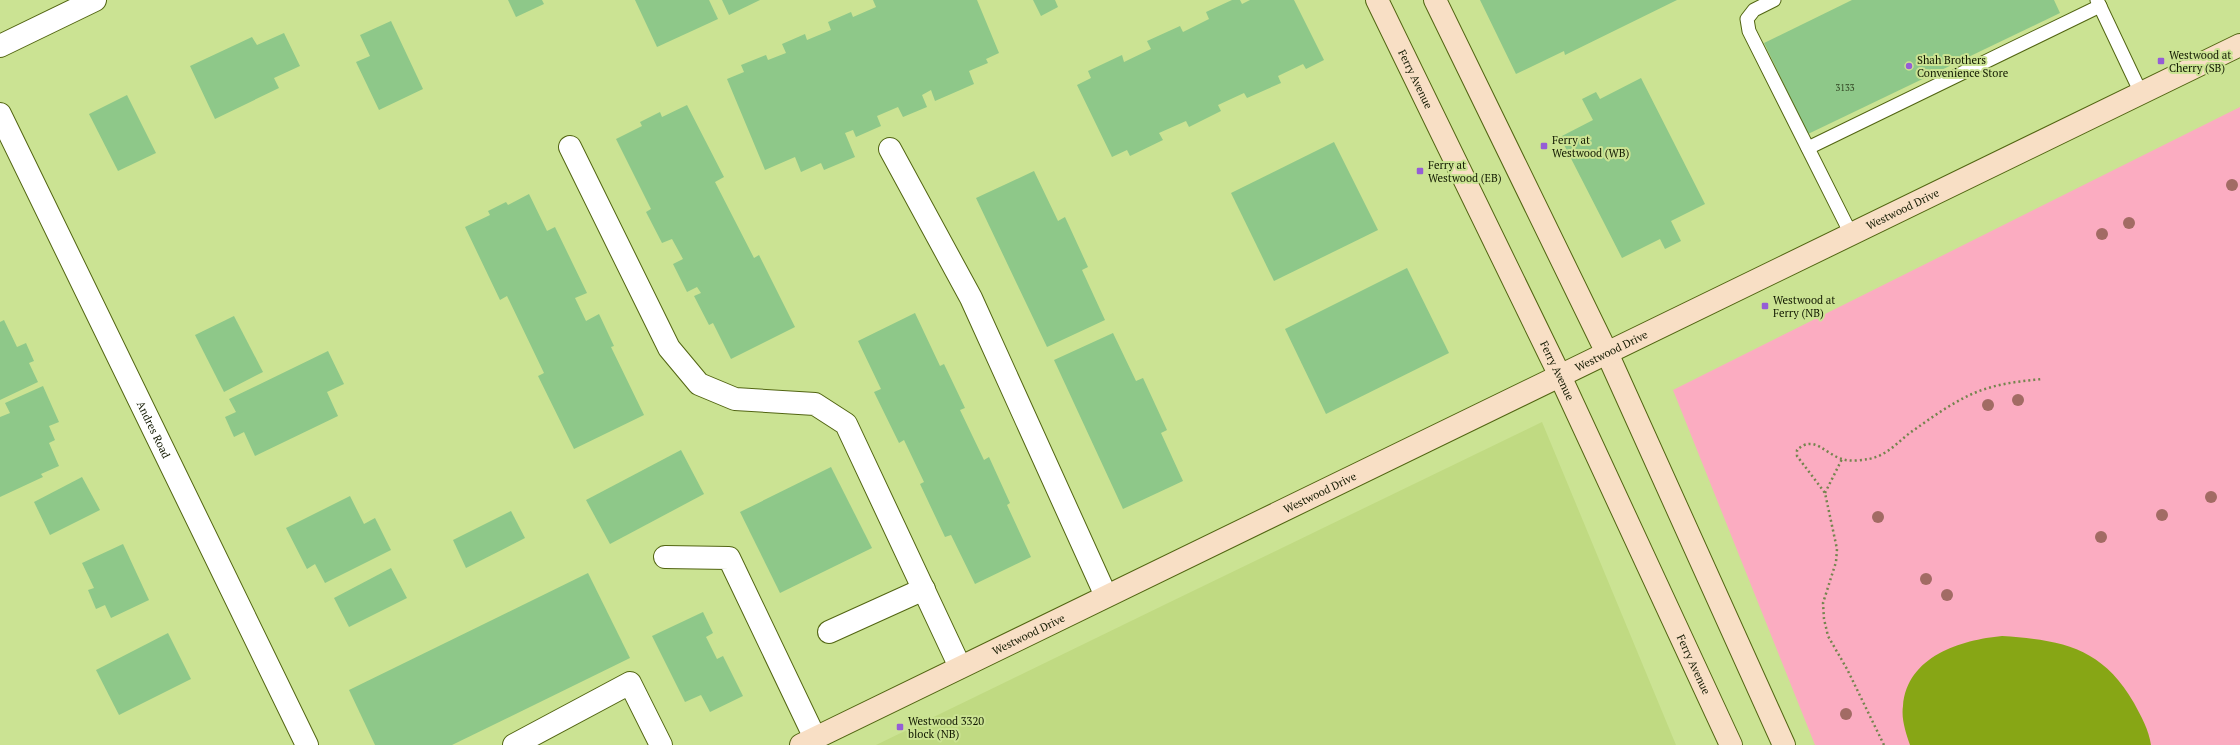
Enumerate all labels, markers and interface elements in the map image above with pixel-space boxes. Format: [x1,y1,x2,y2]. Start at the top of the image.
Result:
street label: Ferry Avenue [1395,47,1436,112]
place label: Westwood at Cherry (SB) [2169,48,2231,75]
place label: Shah Brothers Convenience Store [1917,53,2009,80]
marker: Westwood at Cherry (SB) [2156,56,2166,66]
marker: Shah Brothers Convenience Store [1904,61,1914,71]
house number: 3133 [1835,82,1855,94]
place label: Ferry at Westwood (WB) [1552,133,1630,160]
marker: Ferry at Westwood (WB) [1539,141,1549,151]
place label: Ferry at Westwood (EB) [1428,158,1502,185]
marker: Ferry at Westwood (EB) [1415,166,1425,176]
street label: Westwood Drive [1864,185,1942,233]
place label: Westwood at Ferry (NB) [1773,293,1835,320]
marker: Westwood at Ferry (NB) [1760,301,1770,311]
street label: Westwood Drive [1573,327,1650,374]
street label: Ferry Avenue [1537,338,1577,403]
street label: Andres Road [134,399,173,461]
street label: Westwood Drive [1281,469,1359,516]
street label: Westwood Drive [990,611,1068,658]
street label: Ferry Avenue [1674,632,1714,697]
place label: Westwood 3320 block (NB) [908,714,984,741]
marker: Westwood 3320 block (NB) [895,722,905,732]

